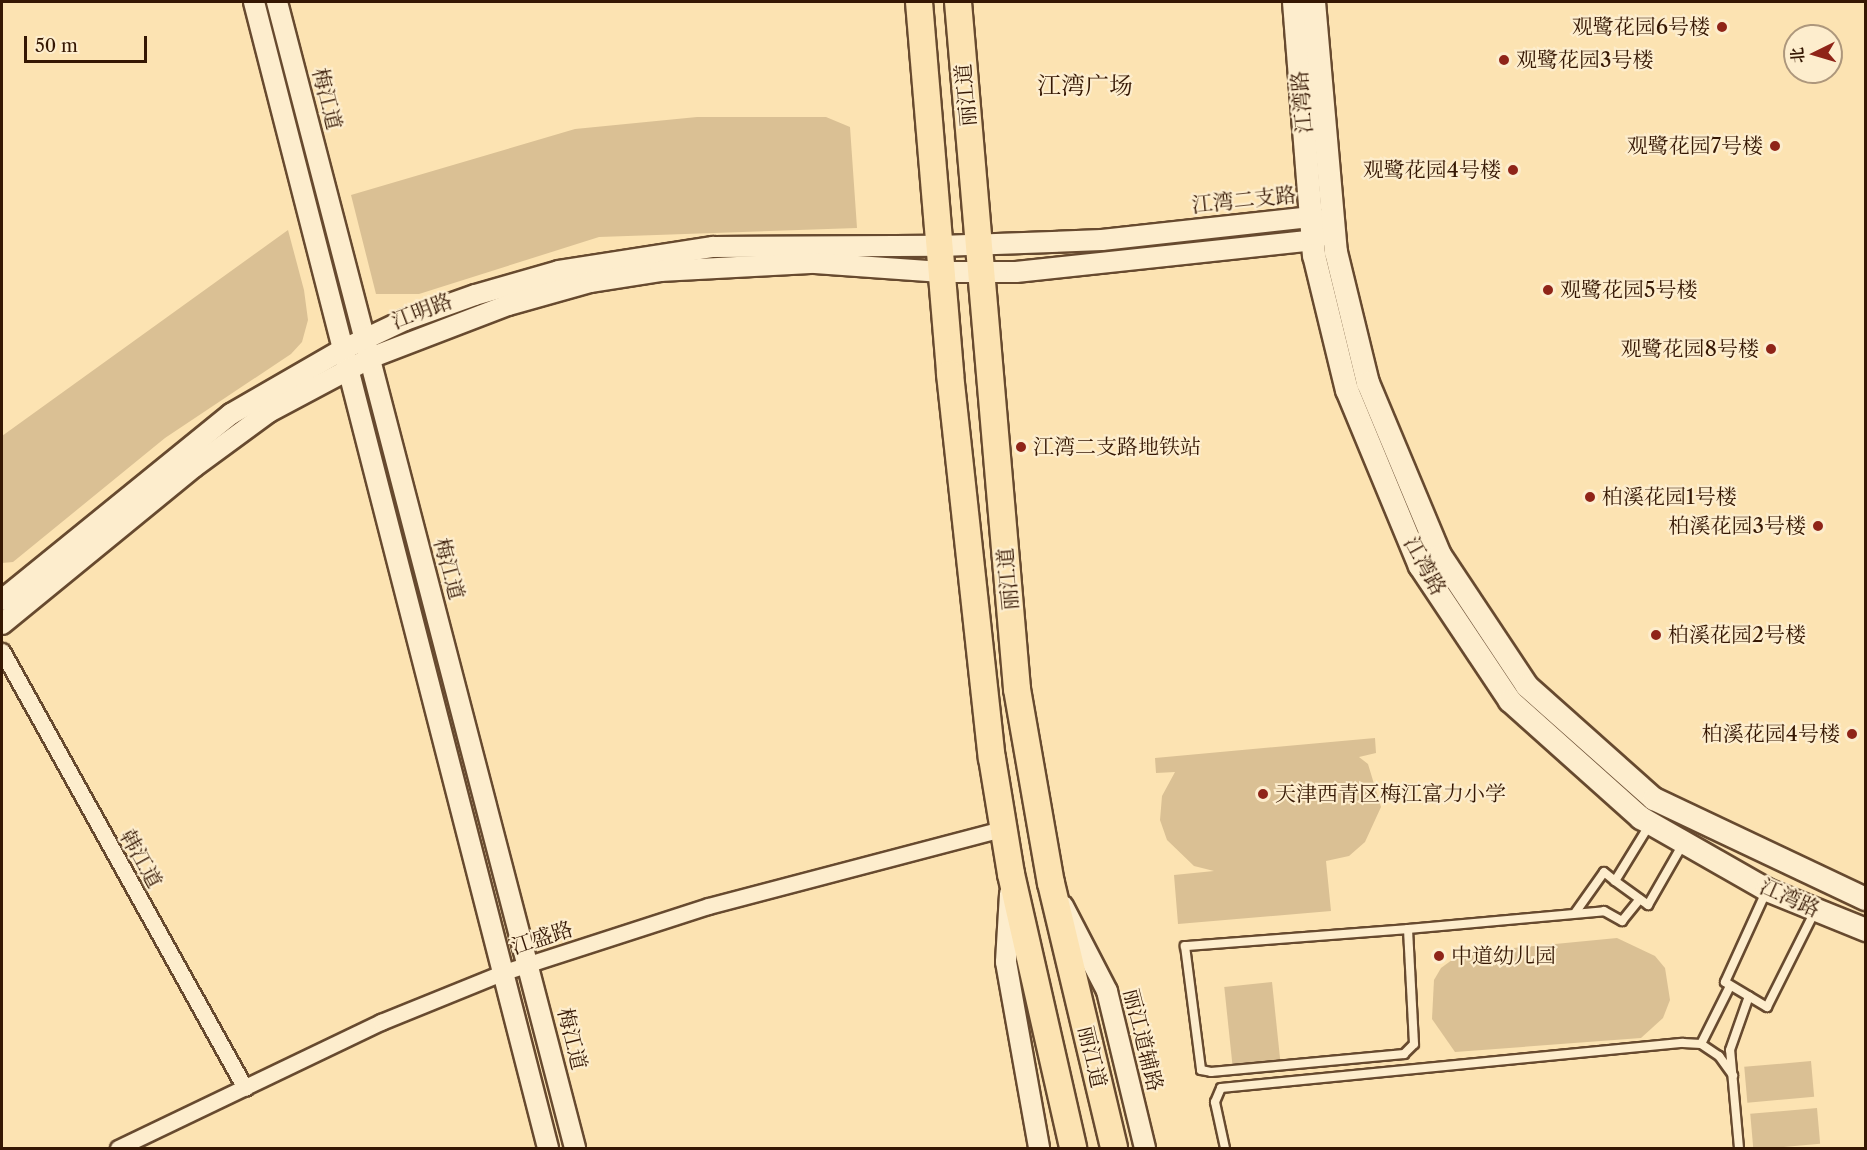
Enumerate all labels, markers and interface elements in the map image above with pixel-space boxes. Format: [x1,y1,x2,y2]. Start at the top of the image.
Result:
place label: 观鹭花园6号楼 [1572,14,1710,40]
marker: 观鹭花园6号楼 [1715,20,1729,34]
scale bar [27,24,150,62]
north arrow [1783,24,1843,84]
text: 50 m [35,35,78,57]
place label: 观鹭花园3号楼 [1516,47,1654,73]
text: 北 [1786,47,1808,64]
marker: 观鹭花园3号楼 [1497,53,1511,67]
street label: 丽江道 [951,63,981,127]
street label: 梅江道 [307,65,347,133]
street label: 江湾路 [1287,70,1317,134]
district label: 江湾广场 [1037,72,1133,100]
place label: 观鹭花园7号楼 [1627,133,1763,159]
marker: 观鹭花园7号楼 [1768,139,1782,153]
place label: 观鹭花园4号楼 [1363,157,1501,183]
marker: 观鹭花园4号楼 [1506,163,1520,177]
street label: 江湾二支路 [1190,182,1298,218]
place label: 观鹭花园5号楼 [1560,277,1697,303]
marker: 观鹭花园5号楼 [1541,283,1555,297]
street label: 江明路 [388,288,456,334]
place label: 观鹭花园8号楼 [1621,336,1759,362]
marker: 观鹭花园8号楼 [1764,342,1778,356]
place label: 江湾二支路地铁站 [1033,434,1201,460]
marker: 江湾二支路地铁站 [1014,440,1028,454]
place label: 柏溪花园1号楼 [1602,484,1737,510]
marker: 柏溪花园1号楼 [1583,490,1597,504]
place label: 柏溪花园3号楼 [1668,513,1806,539]
marker: 柏溪花园3号楼 [1811,519,1825,533]
street label: 江湾路 [1399,532,1451,600]
street label: 梅江道 [429,535,469,603]
street label: 丽江道 [993,547,1023,611]
place label: 柏溪花园2号楼 [1668,622,1806,648]
marker: 柏溪花园2号楼 [1649,628,1663,642]
place label: 柏溪花园4号楼 [1702,721,1840,747]
marker: 柏溪花园4号楼 [1845,727,1859,741]
place label: 天津西青区梅江富力小学 [1275,781,1506,807]
marker: 天津西青区梅江富力小学 [1256,787,1270,801]
street label: 韩江道 [115,825,167,893]
street label: 江湾路 [1756,874,1824,922]
street label: 江盛路 [508,916,576,960]
place label: 中道幼儿园 [1451,943,1556,969]
marker: 中道幼儿园 [1432,949,1446,963]
street label: 丽江道辅路 [1118,986,1168,1094]
street label: 梅江道 [552,1005,592,1073]
street label: 丽江道 [1073,1023,1111,1091]

